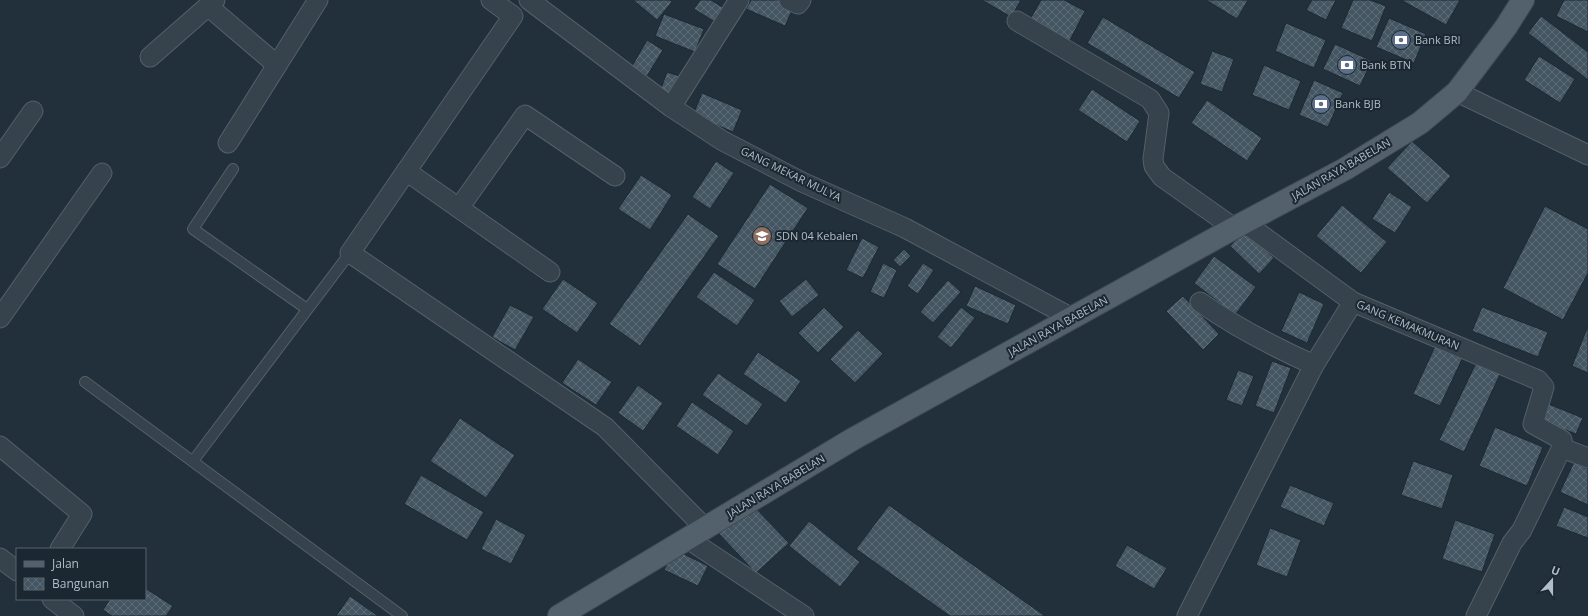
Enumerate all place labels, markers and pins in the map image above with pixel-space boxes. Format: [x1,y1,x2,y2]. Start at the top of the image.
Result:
bank icon: Bank BRI [1390,29,1412,51]
place label: Bank BRI [1415,32,1461,47]
bank icon: Bank BTN [1336,54,1358,76]
place label: Bank BTN [1361,57,1411,72]
bank icon: Bank BJB [1310,93,1332,115]
place label: Bank BJB [1335,96,1381,111]
school or university icon: SDN 04 Kebalen [751,225,773,247]
place label: SDN 04 Kebalen [776,228,858,243]

